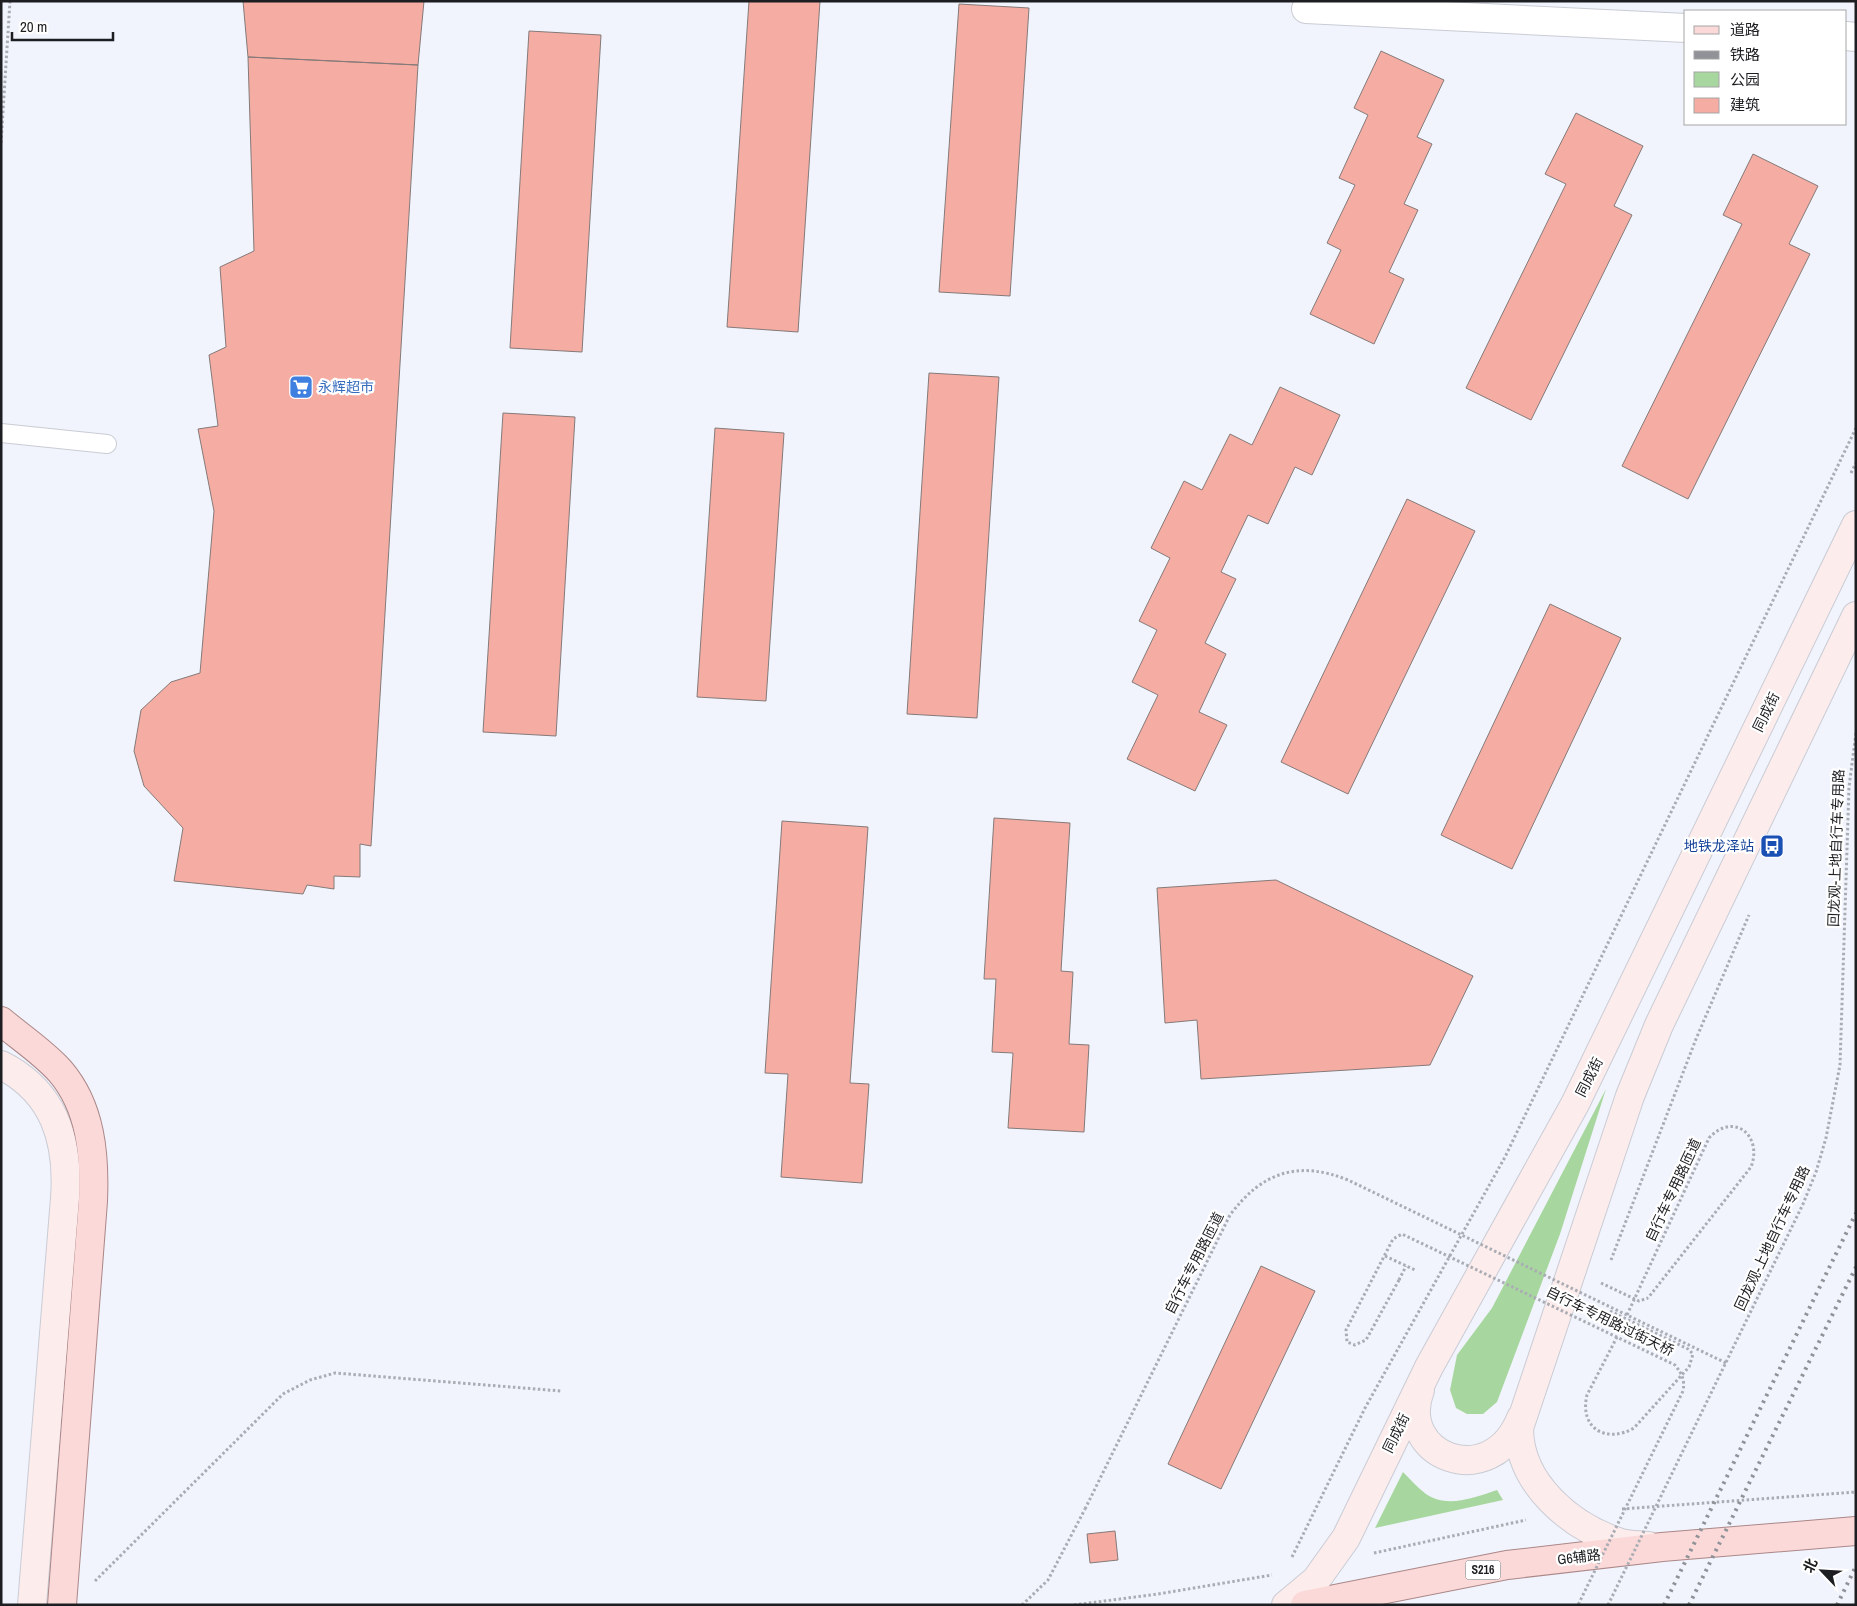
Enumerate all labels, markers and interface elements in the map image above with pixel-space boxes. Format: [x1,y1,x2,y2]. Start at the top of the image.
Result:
scale bar [12,10,114,42]
legend [1684,10,1847,125]
text: 20 m [20,16,47,37]
text: 道路 [1730,19,1760,40]
text: 铁路 [1730,44,1760,65]
text: 公园 [1730,69,1760,90]
text: 建筑 [1730,94,1760,115]
supermarket icon: 永辉超市 [288,374,314,400]
place label: 永辉超市 [318,378,374,396]
street label: 同成街 [1749,689,1783,735]
street label: 回龙观-上地自行车专用路 [1824,769,1848,927]
bus stop icon: 地铁龙泽站 [1759,833,1785,859]
place label: 地铁龙泽站 [1684,837,1754,855]
street label: 同成街 [1571,1054,1607,1100]
street label: 自行车专用路匝道 [1641,1135,1705,1245]
street label: 回龙观-上地自行车专用路 [1730,1163,1814,1313]
street label: 自行车专用路匝道 [1161,1209,1227,1317]
street label: 自行车专用路过街天桥 [1543,1282,1677,1360]
street label: 同成街 [1379,1410,1413,1456]
street label: G6辅路 [1556,1545,1602,1569]
north arrow [1797,1546,1847,1596]
text: 北 [1799,1555,1821,1576]
road number: S216 [1466,1560,1500,1580]

